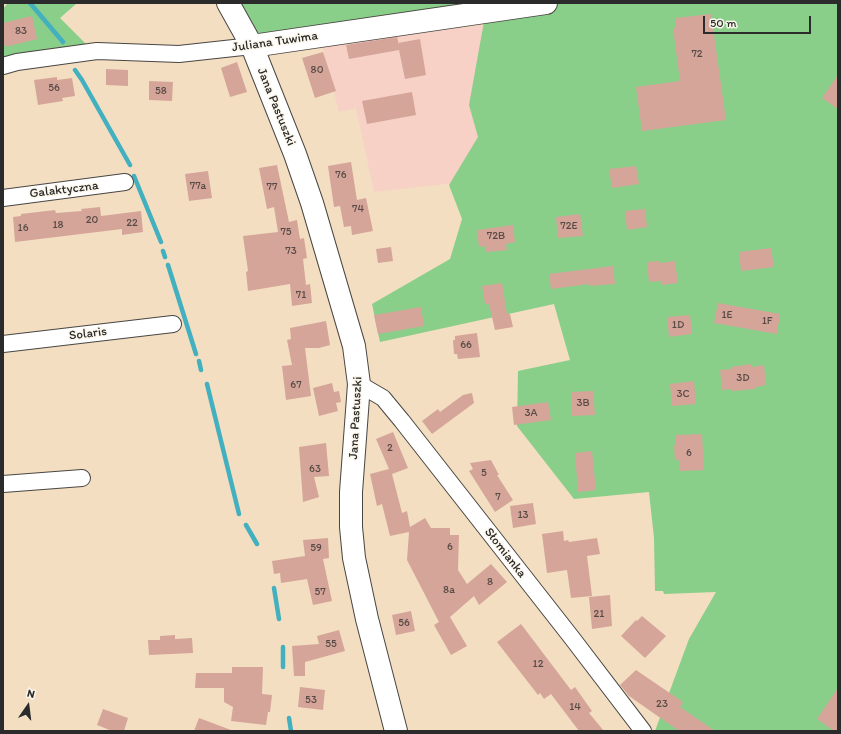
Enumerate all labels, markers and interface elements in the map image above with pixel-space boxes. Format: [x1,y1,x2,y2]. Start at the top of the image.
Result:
scale bar [705,8,813,34]
text: 50 m [710,16,736,30]
house number: 83 [15,24,27,38]
street label: Juliana Tuwima [231,28,319,56]
house number: 72 [691,47,703,61]
house number: 80 [311,63,323,77]
street label: Jana Pastuszki [253,66,299,148]
house number: 56 [48,81,60,95]
house number: 58 [155,84,167,98]
house number: 76 [335,168,347,182]
street label: Galaktyczna [29,178,99,202]
house number: 77a [190,179,206,193]
house number: 77 [267,180,277,194]
house number: 74 [352,202,364,216]
house number: 20 [86,213,98,227]
house number: 22 [126,216,138,230]
house number: 18 [52,218,64,232]
house number: 72E [560,219,578,233]
house number: 16 [18,221,28,235]
house number: 75 [280,225,292,239]
house number: 72B [487,229,505,243]
house number: 73 [285,244,297,258]
house number: 71 [296,288,306,302]
house number: 1E [721,308,733,322]
house number: 1F [762,314,772,328]
house number: 1D [672,318,684,332]
street label: Solaris [68,324,108,344]
house number: 66 [460,338,472,352]
house number: 3D [736,371,750,385]
street label: Jana Pastuszki [346,376,366,460]
house number: 67 [290,378,302,392]
house number: 3C [676,387,690,401]
house number: 3B [576,396,590,410]
house number: 3A [524,406,538,420]
house number: 2 [387,441,393,455]
house number: 6 [686,446,692,460]
house number: 63 [309,462,321,476]
house number: 5 [481,466,487,480]
house number: 7 [495,490,501,504]
house number: 13 [517,508,529,522]
street label: Słomianka [481,525,529,581]
house number: 6 [447,540,453,554]
house number: 59 [310,541,322,555]
house number: 8 [487,575,493,589]
house number: 8a [443,583,455,597]
house number: 57 [314,585,326,599]
house number: 21 [594,607,604,621]
house number: 56 [398,616,410,630]
house number: 55 [325,637,337,651]
house number: 12 [533,657,543,671]
north arrow [8,686,48,726]
text: N [26,687,36,701]
house number: 53 [305,693,317,707]
house number: 23 [656,697,668,711]
house number: 14 [569,700,581,714]

